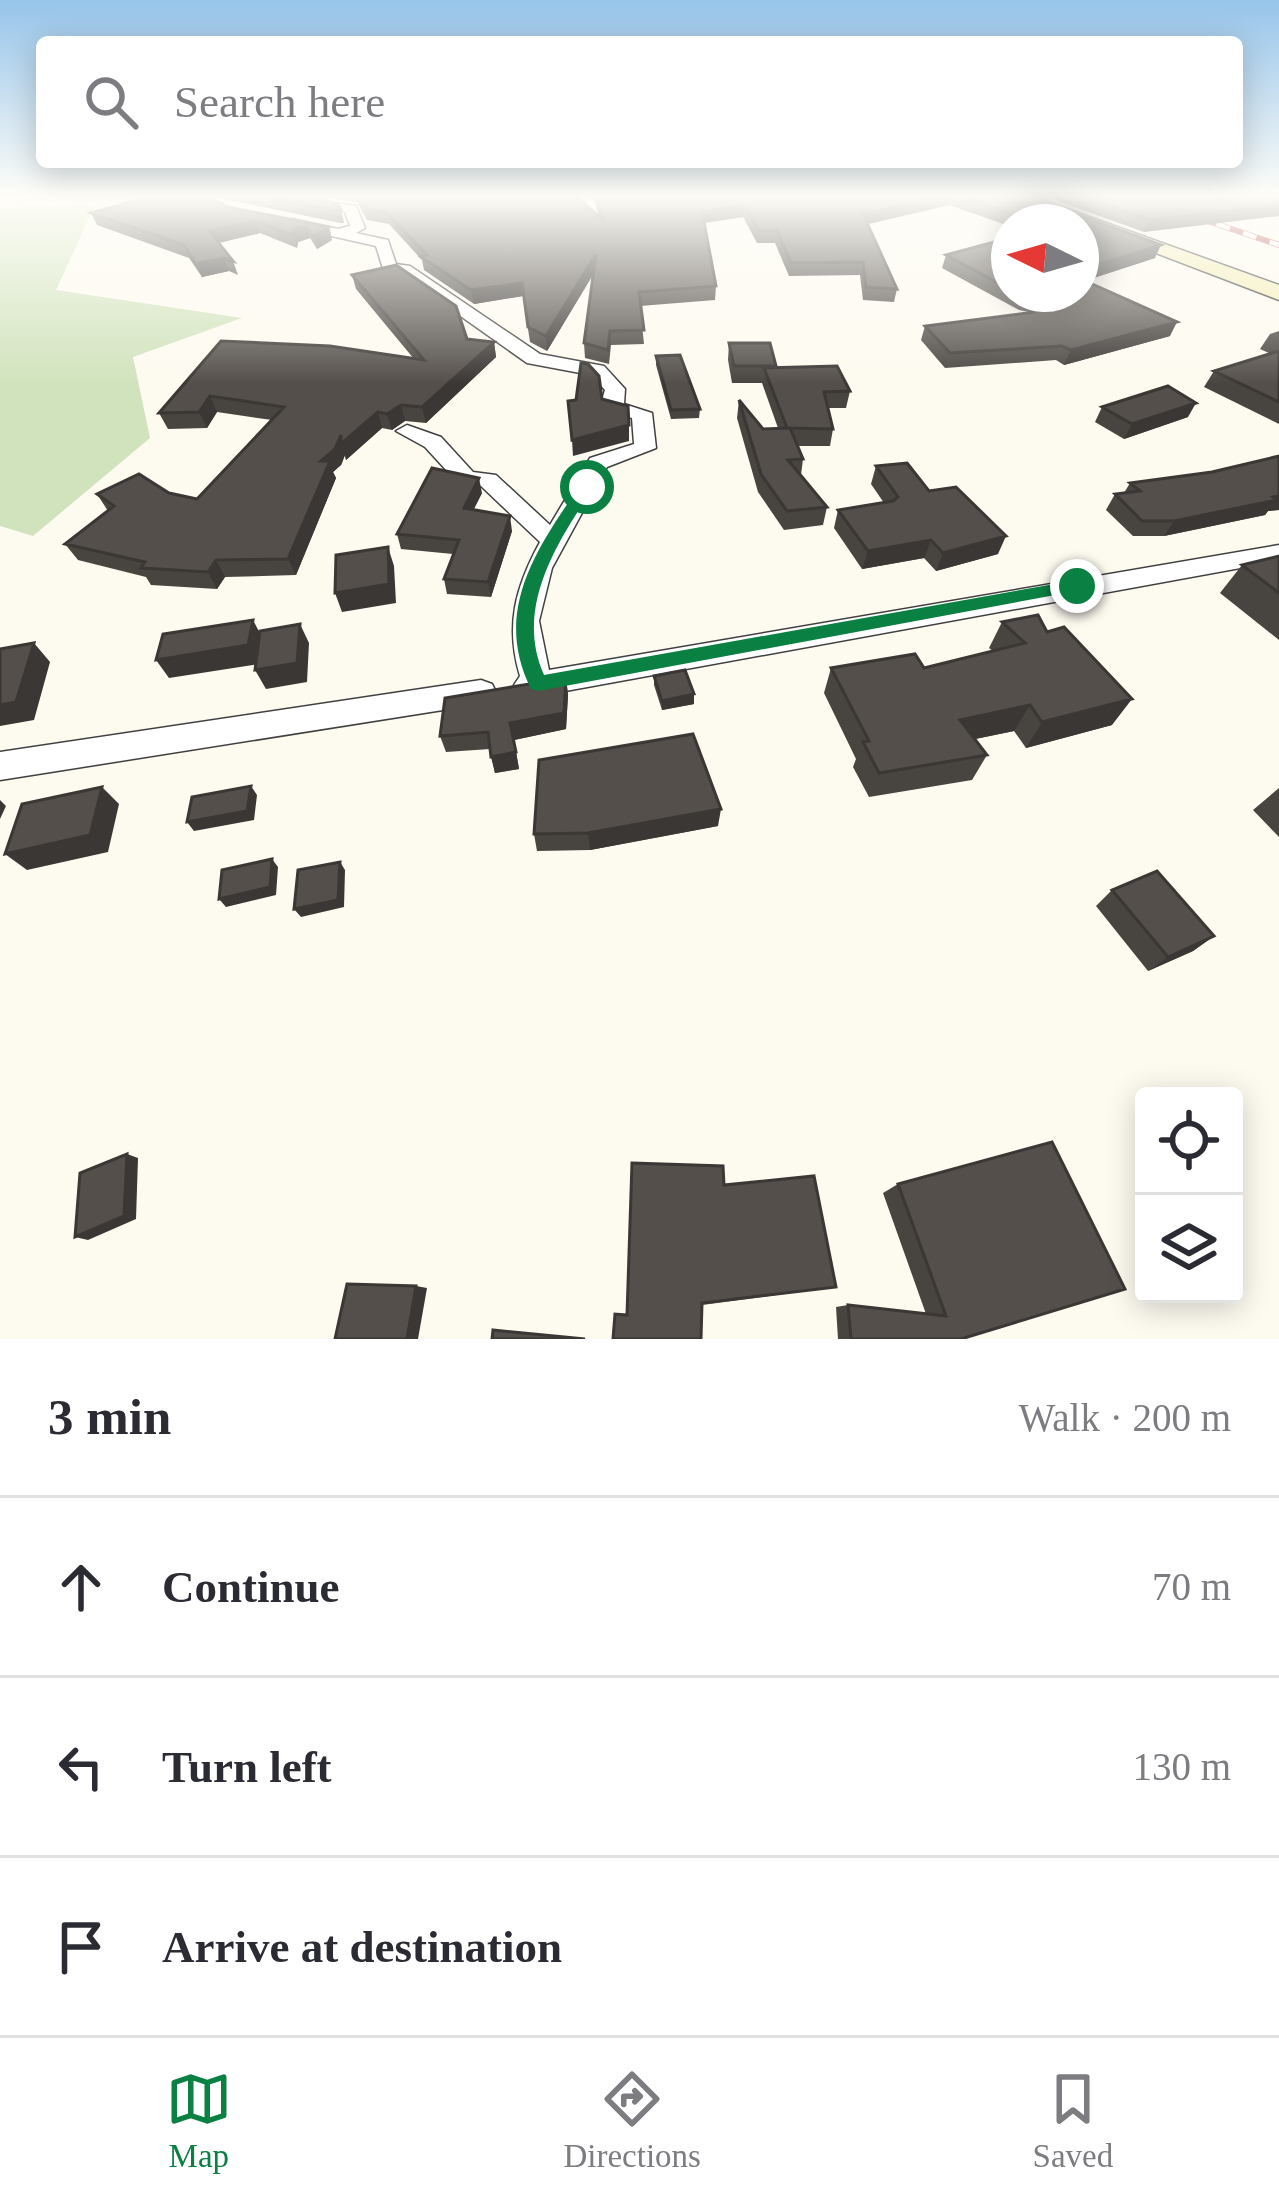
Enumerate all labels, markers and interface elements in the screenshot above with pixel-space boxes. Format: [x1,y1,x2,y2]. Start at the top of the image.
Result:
search box [36,36,1243,168]
icon: search [78,69,144,135]
text: Search here [174,77,385,127]
north arrow [991,204,1099,312]
route start [560,460,614,514]
route end [1050,559,1104,613]
map controls [1135,1087,1243,1303]
button: locate [1135,1087,1243,1195]
button: layers [1135,1195,1243,1303]
text: 3 min [48,1389,171,1445]
text: Walk · 200 m [1019,1396,1231,1439]
icon: ahead [48,1554,114,1620]
text: Continue [162,1562,340,1612]
text: 70 m [1152,1565,1231,1608]
icon: left [48,1734,114,1800]
text: Turn left [162,1742,332,1792]
text: 130 m [1132,1745,1231,1788]
icon: arrive [48,1914,114,1980]
text: Arrive at destination [162,1922,562,1972]
tab: Map [166,2066,232,2175]
tab: Directions [563,2066,701,2175]
tab: Saved [1033,2066,1113,2175]

